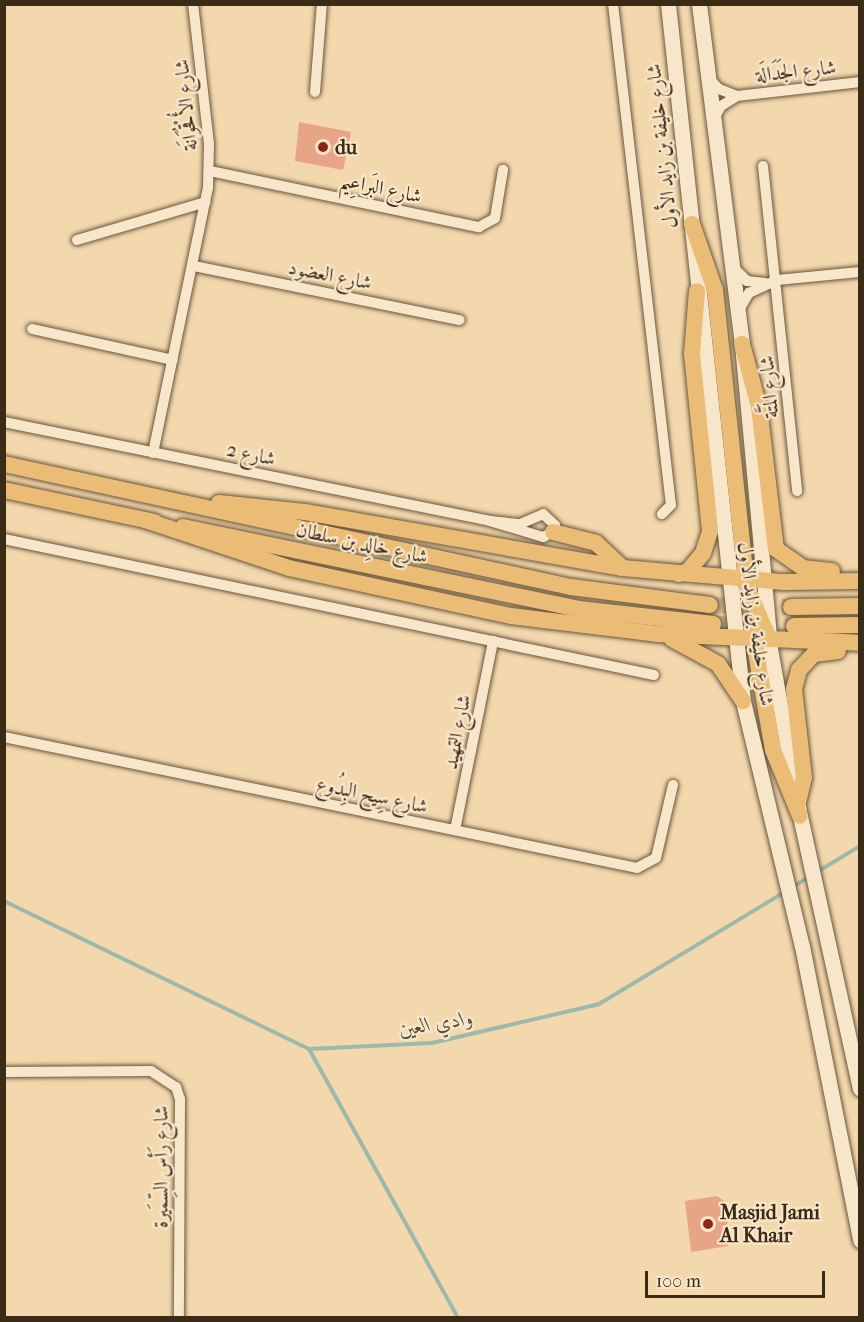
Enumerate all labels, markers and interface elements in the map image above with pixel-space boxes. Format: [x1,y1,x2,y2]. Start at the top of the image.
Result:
street label: شارع الجَدَالَة [755,55,837,87]
street label: شارع الأُقْحُوَانَة [169,58,203,152]
street label: شارع خليفة بن زايد الأول [641,62,683,230]
place label: du [335,135,357,159]
marker: du [316,140,330,154]
street label: شارع البَراعِيم [338,168,424,208]
street label: شارع العضود [286,255,374,295]
street label: شارع المَتَّة [754,355,784,419]
street label: شارع 2 [224,437,278,471]
street label: شارع خالِد بن سلطان [294,517,430,569]
street label: شارع خليفة بن زايد الأول [733,540,779,708]
street label: شارع التمهيد [438,693,476,771]
street label: شارع سِيح البِدُوع [314,771,430,819]
water label: وادي العين [397,1005,475,1041]
street label: شارع رَأس السِّمَيرة [149,1106,173,1228]
place label: Masjid Jami Al Khair [720,1200,820,1247]
marker: Masjid Jami Al Khair [701,1217,715,1231]
scale bar [648,1259,828,1297]
text: 100 m [656,1271,701,1292]

